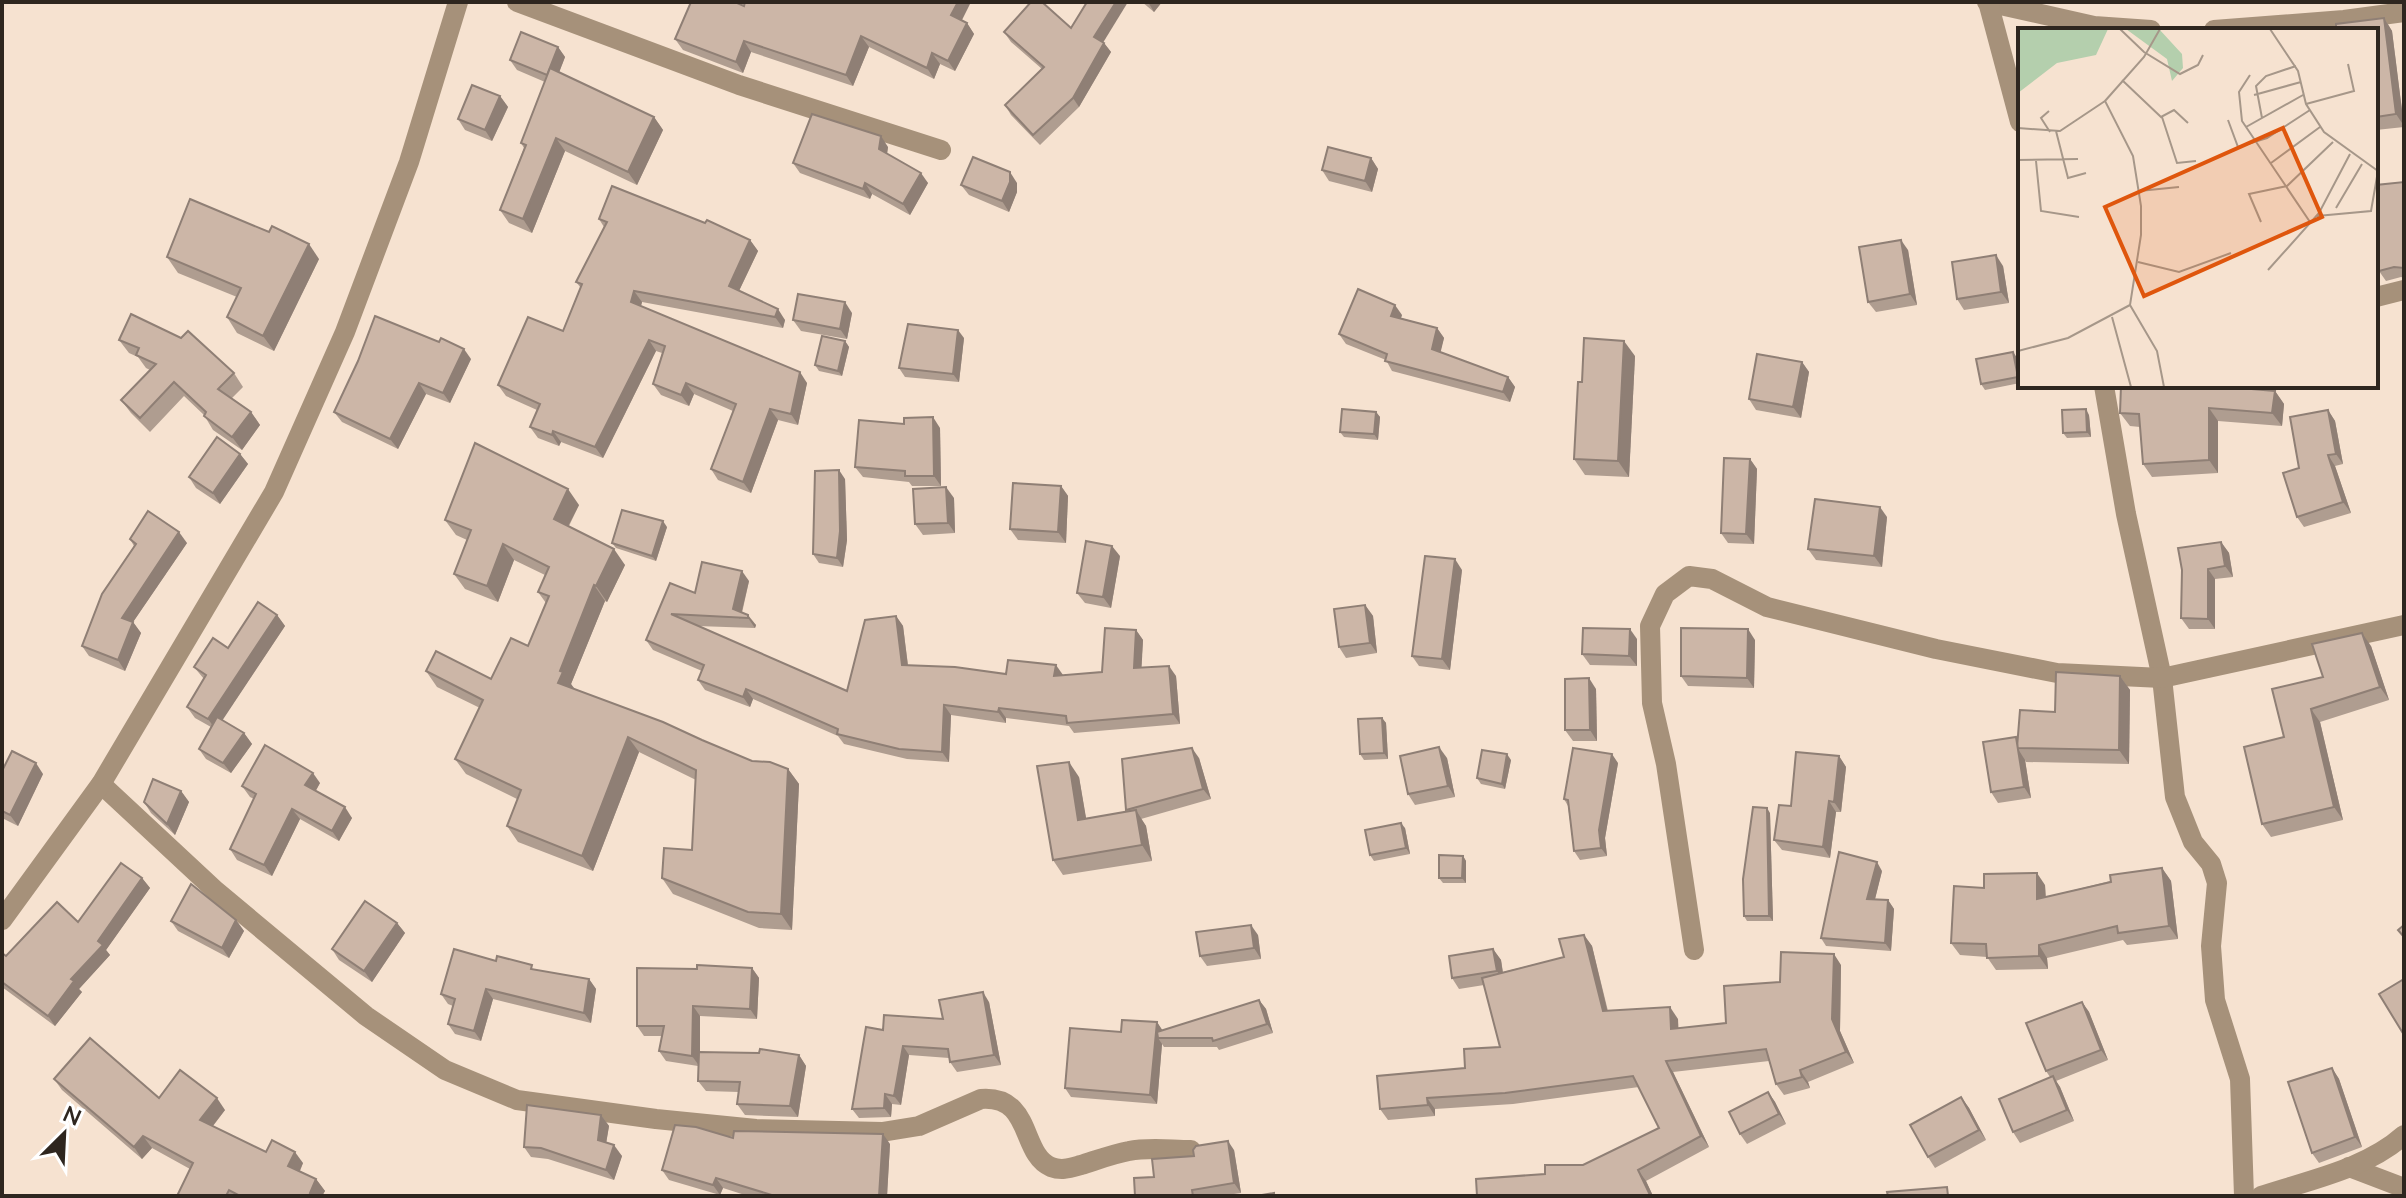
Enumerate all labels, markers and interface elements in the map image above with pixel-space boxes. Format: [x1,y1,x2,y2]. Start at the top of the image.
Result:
inset map [2018,28,2378,388]
north arrow [24,1094,104,1174]
text: N [59,1099,86,1131]

